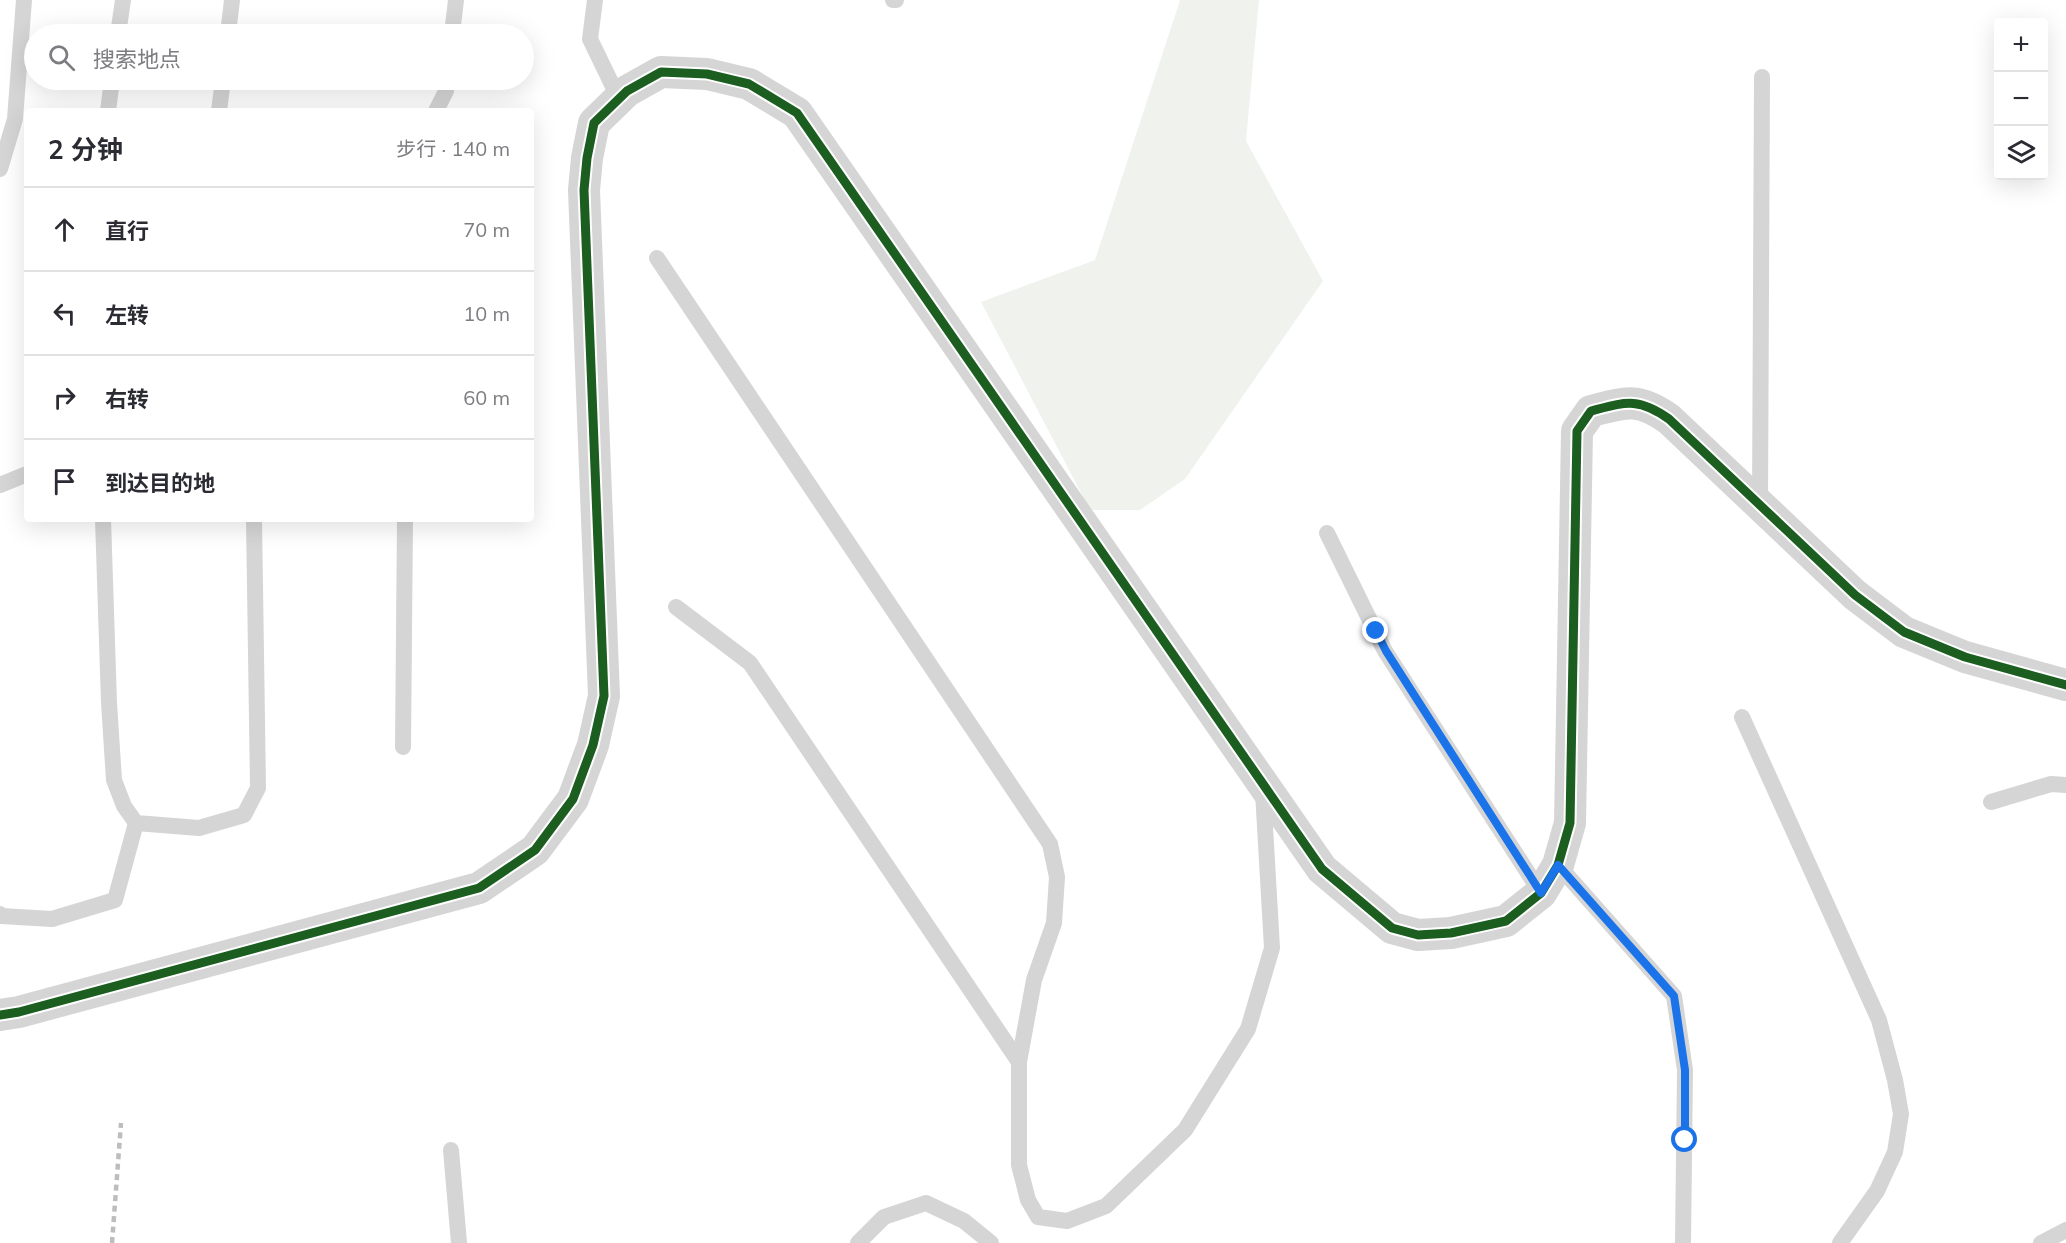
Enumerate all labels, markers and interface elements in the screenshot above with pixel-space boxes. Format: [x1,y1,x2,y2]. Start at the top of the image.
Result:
map controls [1994,18,2048,180]
button: + [1994,18,2048,72]
search box [24,24,534,90]
icon: search [45,41,78,74]
text: 搜索地点 [93,45,181,73]
button: − [1994,72,2048,126]
button: layers [1994,126,2048,180]
text: 2 分钟 [48,133,123,166]
text: 步行 · 140 m [396,136,510,161]
icon: ahead [48,213,81,246]
text: 直行 [105,217,149,245]
text: 70 m [463,217,510,242]
icon: left [48,297,81,330]
text: 左转 [105,301,149,329]
text: 10 m [463,301,510,326]
icon: right [48,381,81,414]
text: 右转 [105,385,149,413]
text: 60 m [463,385,510,410]
icon: arrive [48,465,81,498]
text: 到达目的地 [105,469,215,497]
route end [1362,617,1388,643]
route start [1671,1126,1697,1152]

